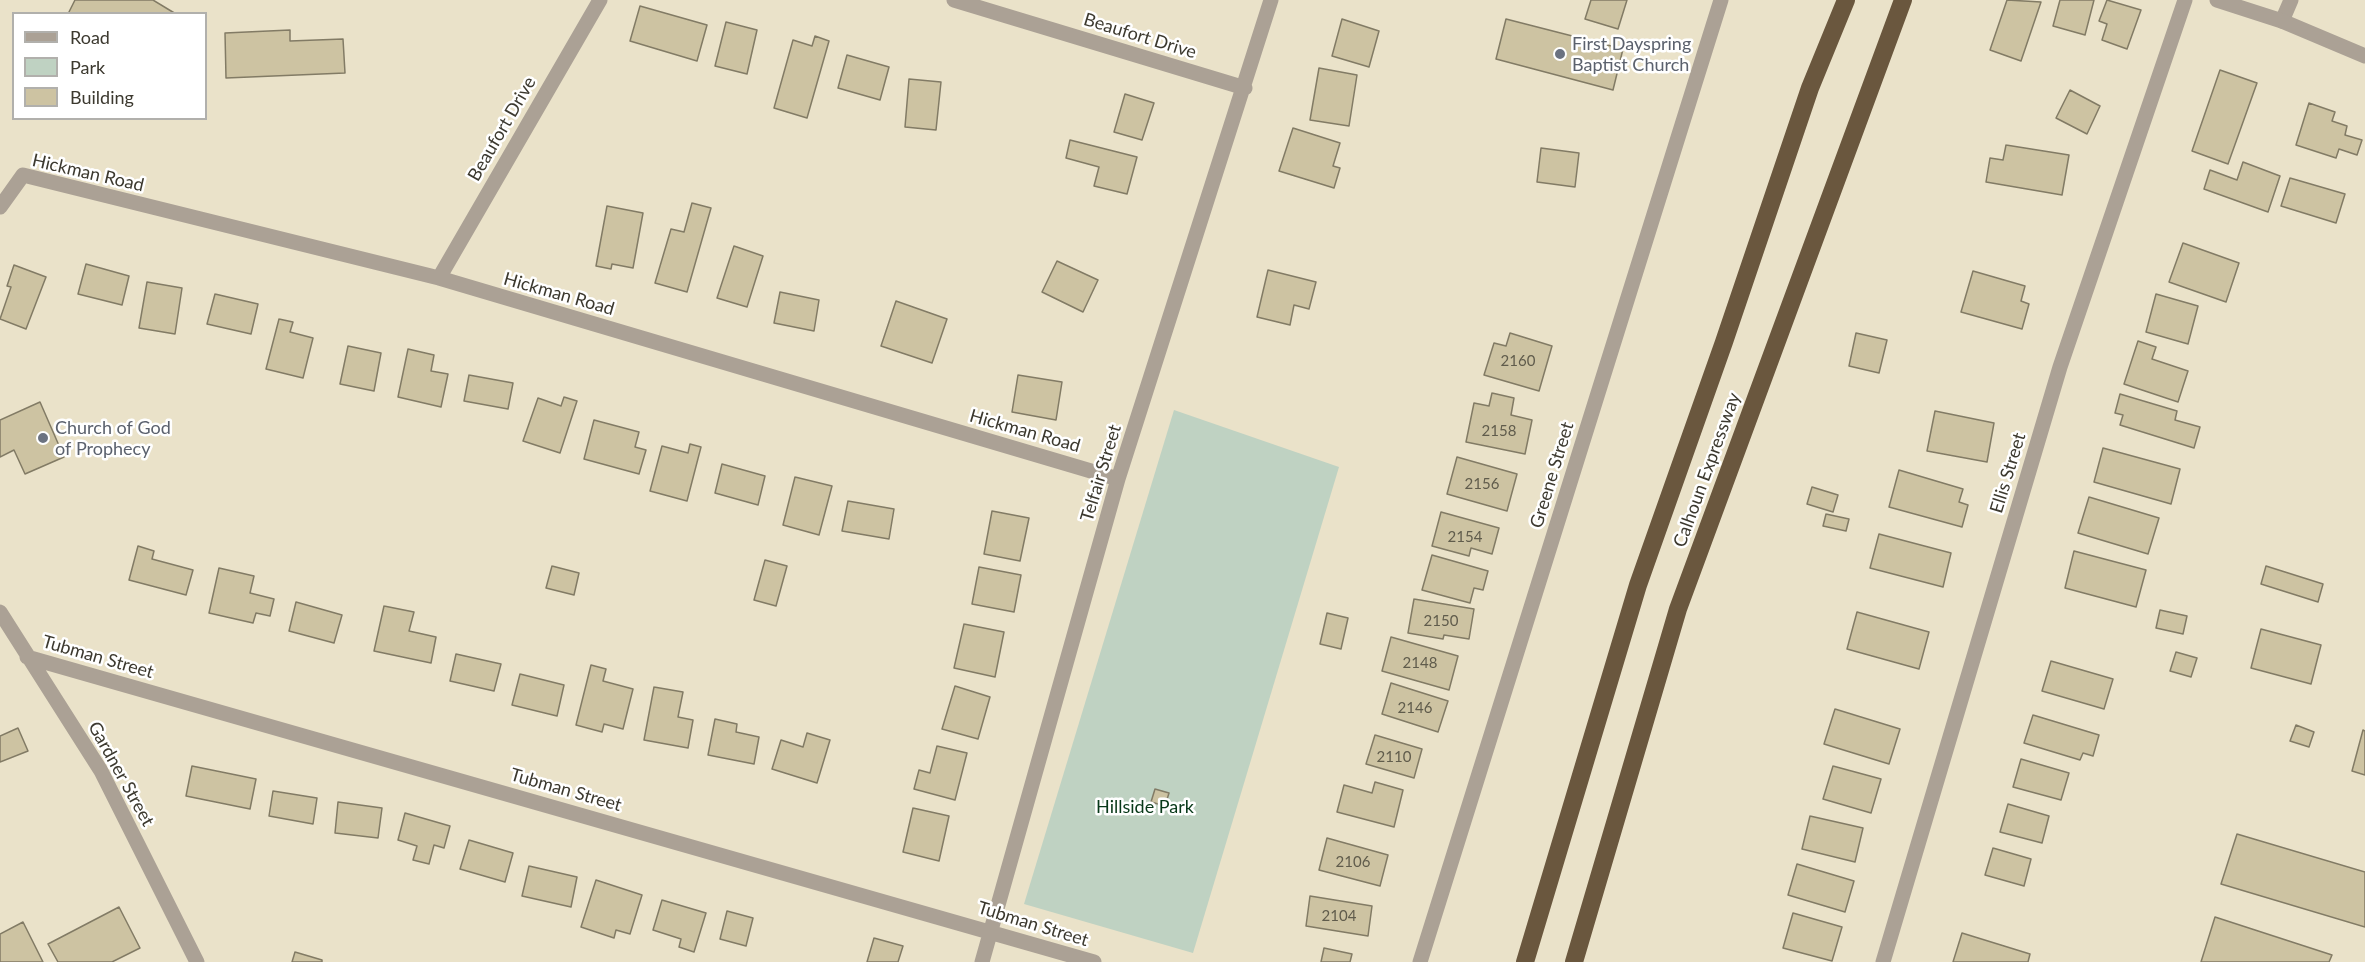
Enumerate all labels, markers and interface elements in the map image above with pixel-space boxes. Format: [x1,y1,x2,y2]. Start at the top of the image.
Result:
street label: Beaufort Drive [1081,9,1199,63]
legend [12,12,207,120]
text: Road [70,26,110,48]
place label: First Dayspring Baptist Church [1572,33,1691,76]
marker: First Dayspring Baptist Church [1553,47,1567,61]
text: Park [70,56,105,78]
street label: Beaufort Drive [463,73,541,185]
text: Building [70,86,134,108]
street label: Hickman Road [30,150,146,196]
street label: Hickman Road [501,268,617,320]
house number: 2160 [1501,352,1535,370]
street label: Calhoun Expressway [1669,390,1745,550]
street label: Hickman Road [967,405,1083,457]
place label: Church of God of Prophecy [55,417,171,460]
street label: Greene Street [1526,419,1578,531]
street label: Telfair Street [1076,422,1126,524]
house number: 2158 [1482,422,1516,440]
street label: Ellis Street [1986,430,2030,516]
marker: Church of God of Prophecy [36,431,50,445]
house number: 2156 [1465,475,1499,493]
house number: 2154 [1448,528,1482,546]
house number: 2150 [1424,612,1458,630]
street label: Tubman Street [40,631,156,683]
house number: 2148 [1403,654,1437,672]
house number: 2146 [1398,699,1432,717]
street label: Gardner Street [83,718,159,830]
house number: 2110 [1377,748,1411,766]
street label: Tubman Street [508,764,624,816]
park label: Hillside Park [1096,796,1194,818]
house number: 2106 [1336,853,1370,871]
street label: Tubman Street [975,897,1091,951]
house number: 2104 [1322,907,1356,925]

